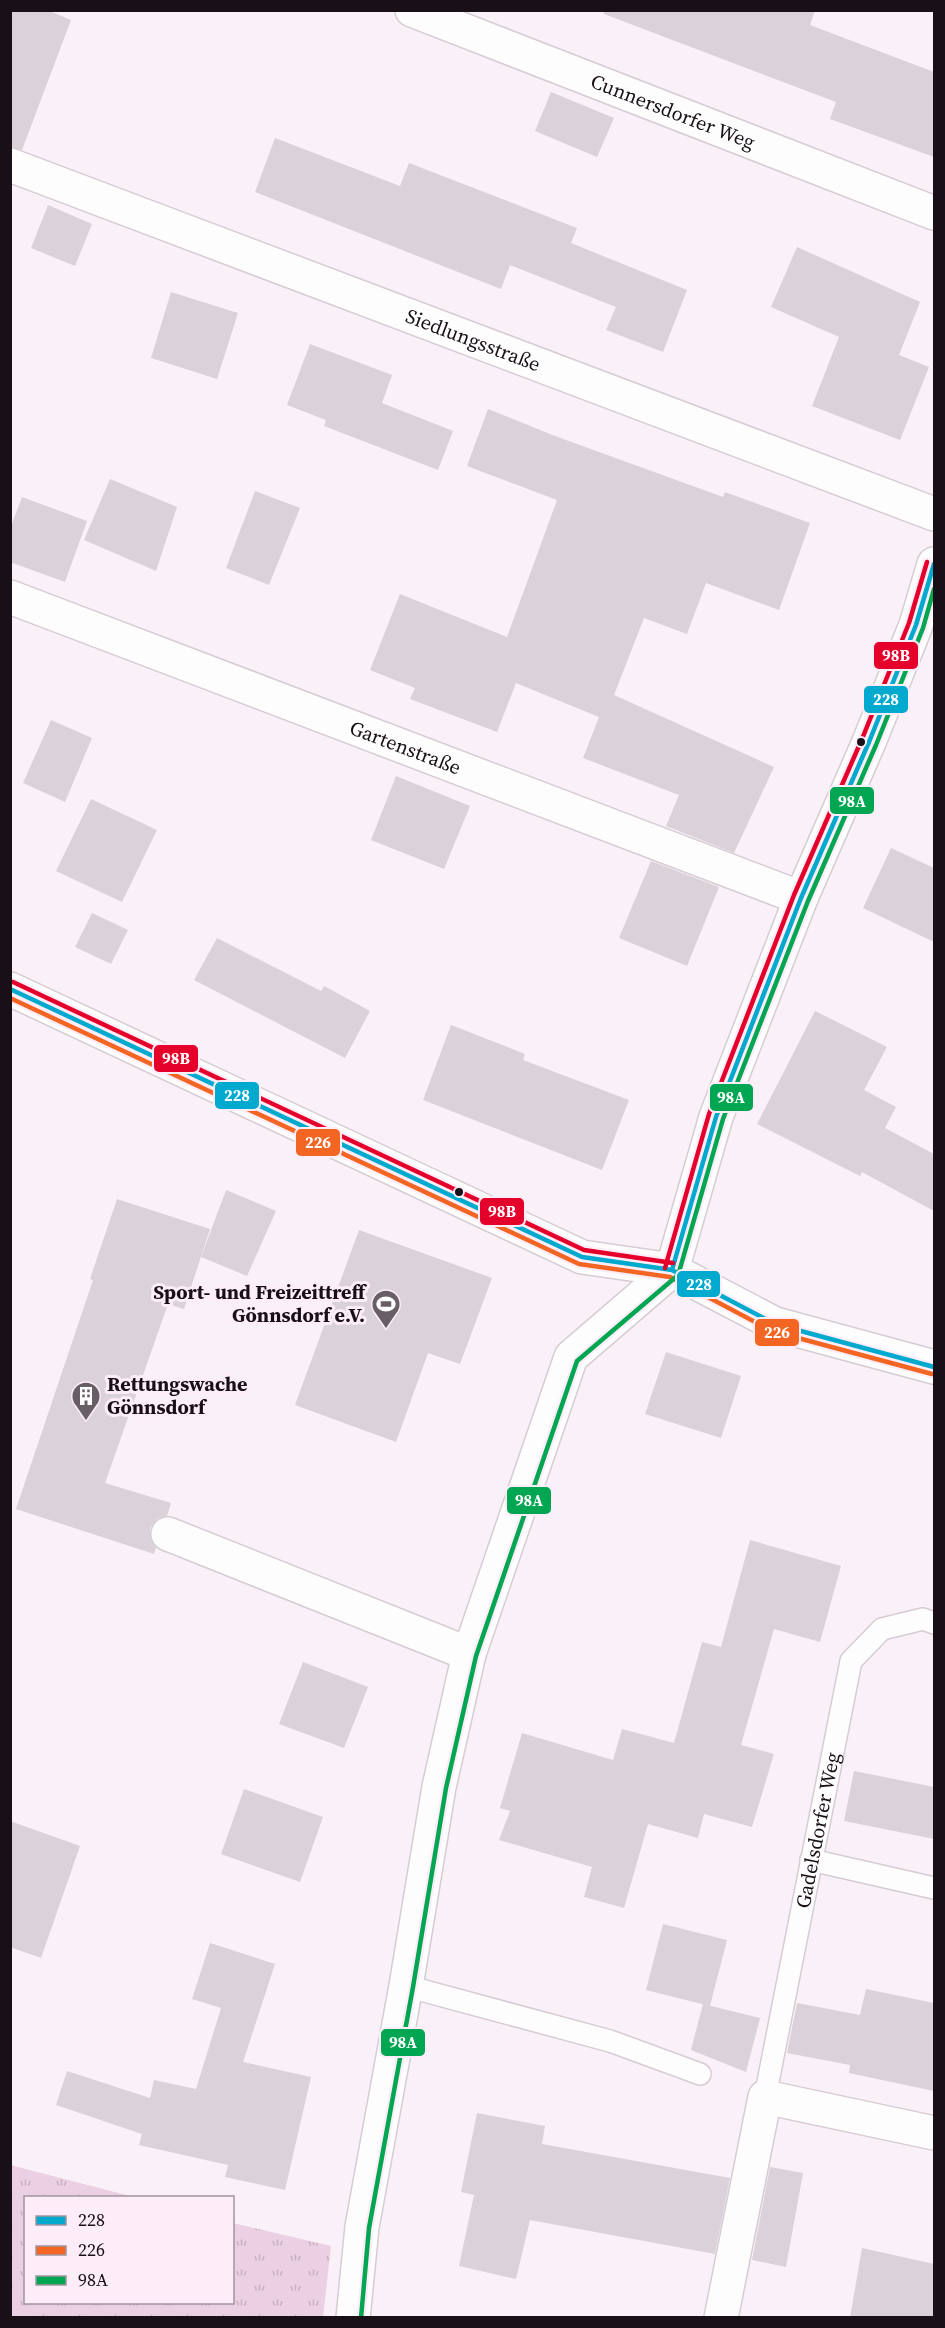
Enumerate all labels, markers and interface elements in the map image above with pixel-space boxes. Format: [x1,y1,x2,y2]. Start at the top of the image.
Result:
street label: Cunnersdorfer Weg [587,67,759,156]
street label: Siedlungsstraße [402,302,544,378]
line badge: 98B [873,641,919,670]
text: 98B [882,644,910,666]
line badge: 228 [863,685,909,714]
text: 228 [873,688,899,710]
street label: Gartenstraße [346,714,465,781]
unlabelled marker [855,736,867,748]
line badge: 98A [829,786,875,815]
text: 98A [838,790,866,812]
line badge: 98B [153,1044,199,1073]
text: 98B [162,1047,190,1069]
line badge: 228 [214,1081,260,1110]
line badge: 98A [709,1083,754,1112]
text: 228 [224,1084,250,1106]
text: 98A [717,1086,745,1108]
line badge: 226 [295,1128,341,1157]
text: 226 [305,1131,331,1153]
unlabelled marker [453,1186,465,1198]
line badge: 98B [479,1197,525,1226]
text: 98B [488,1200,516,1222]
line badge: 228 [676,1270,721,1298]
text: 228 [686,1273,712,1295]
place label: Sport- und Freizeittreff Gönnsdorf e.V. [153,1278,367,1329]
sports icon: Sport- und Freizeittreff Gönnsdorf e.V. [370,1288,402,1330]
line badge: 226 [754,1318,800,1347]
text: 226 [764,1321,790,1343]
place label: Rettungswache Gönnsdorf [107,1370,248,1421]
building icon: Rettungswache Gönnsdorf [70,1380,102,1422]
line badge: 98A [506,1486,552,1515]
text: 98A [515,1489,543,1511]
street label: Gadelsdorfer Weg [789,1750,847,1911]
line badge: 98A [380,2028,426,2057]
text: 98A [389,2031,417,2053]
legend [24,2196,234,2304]
text: 228 [78,2207,105,2232]
text: 226 [78,2237,105,2262]
text: 98A [78,2267,108,2292]

